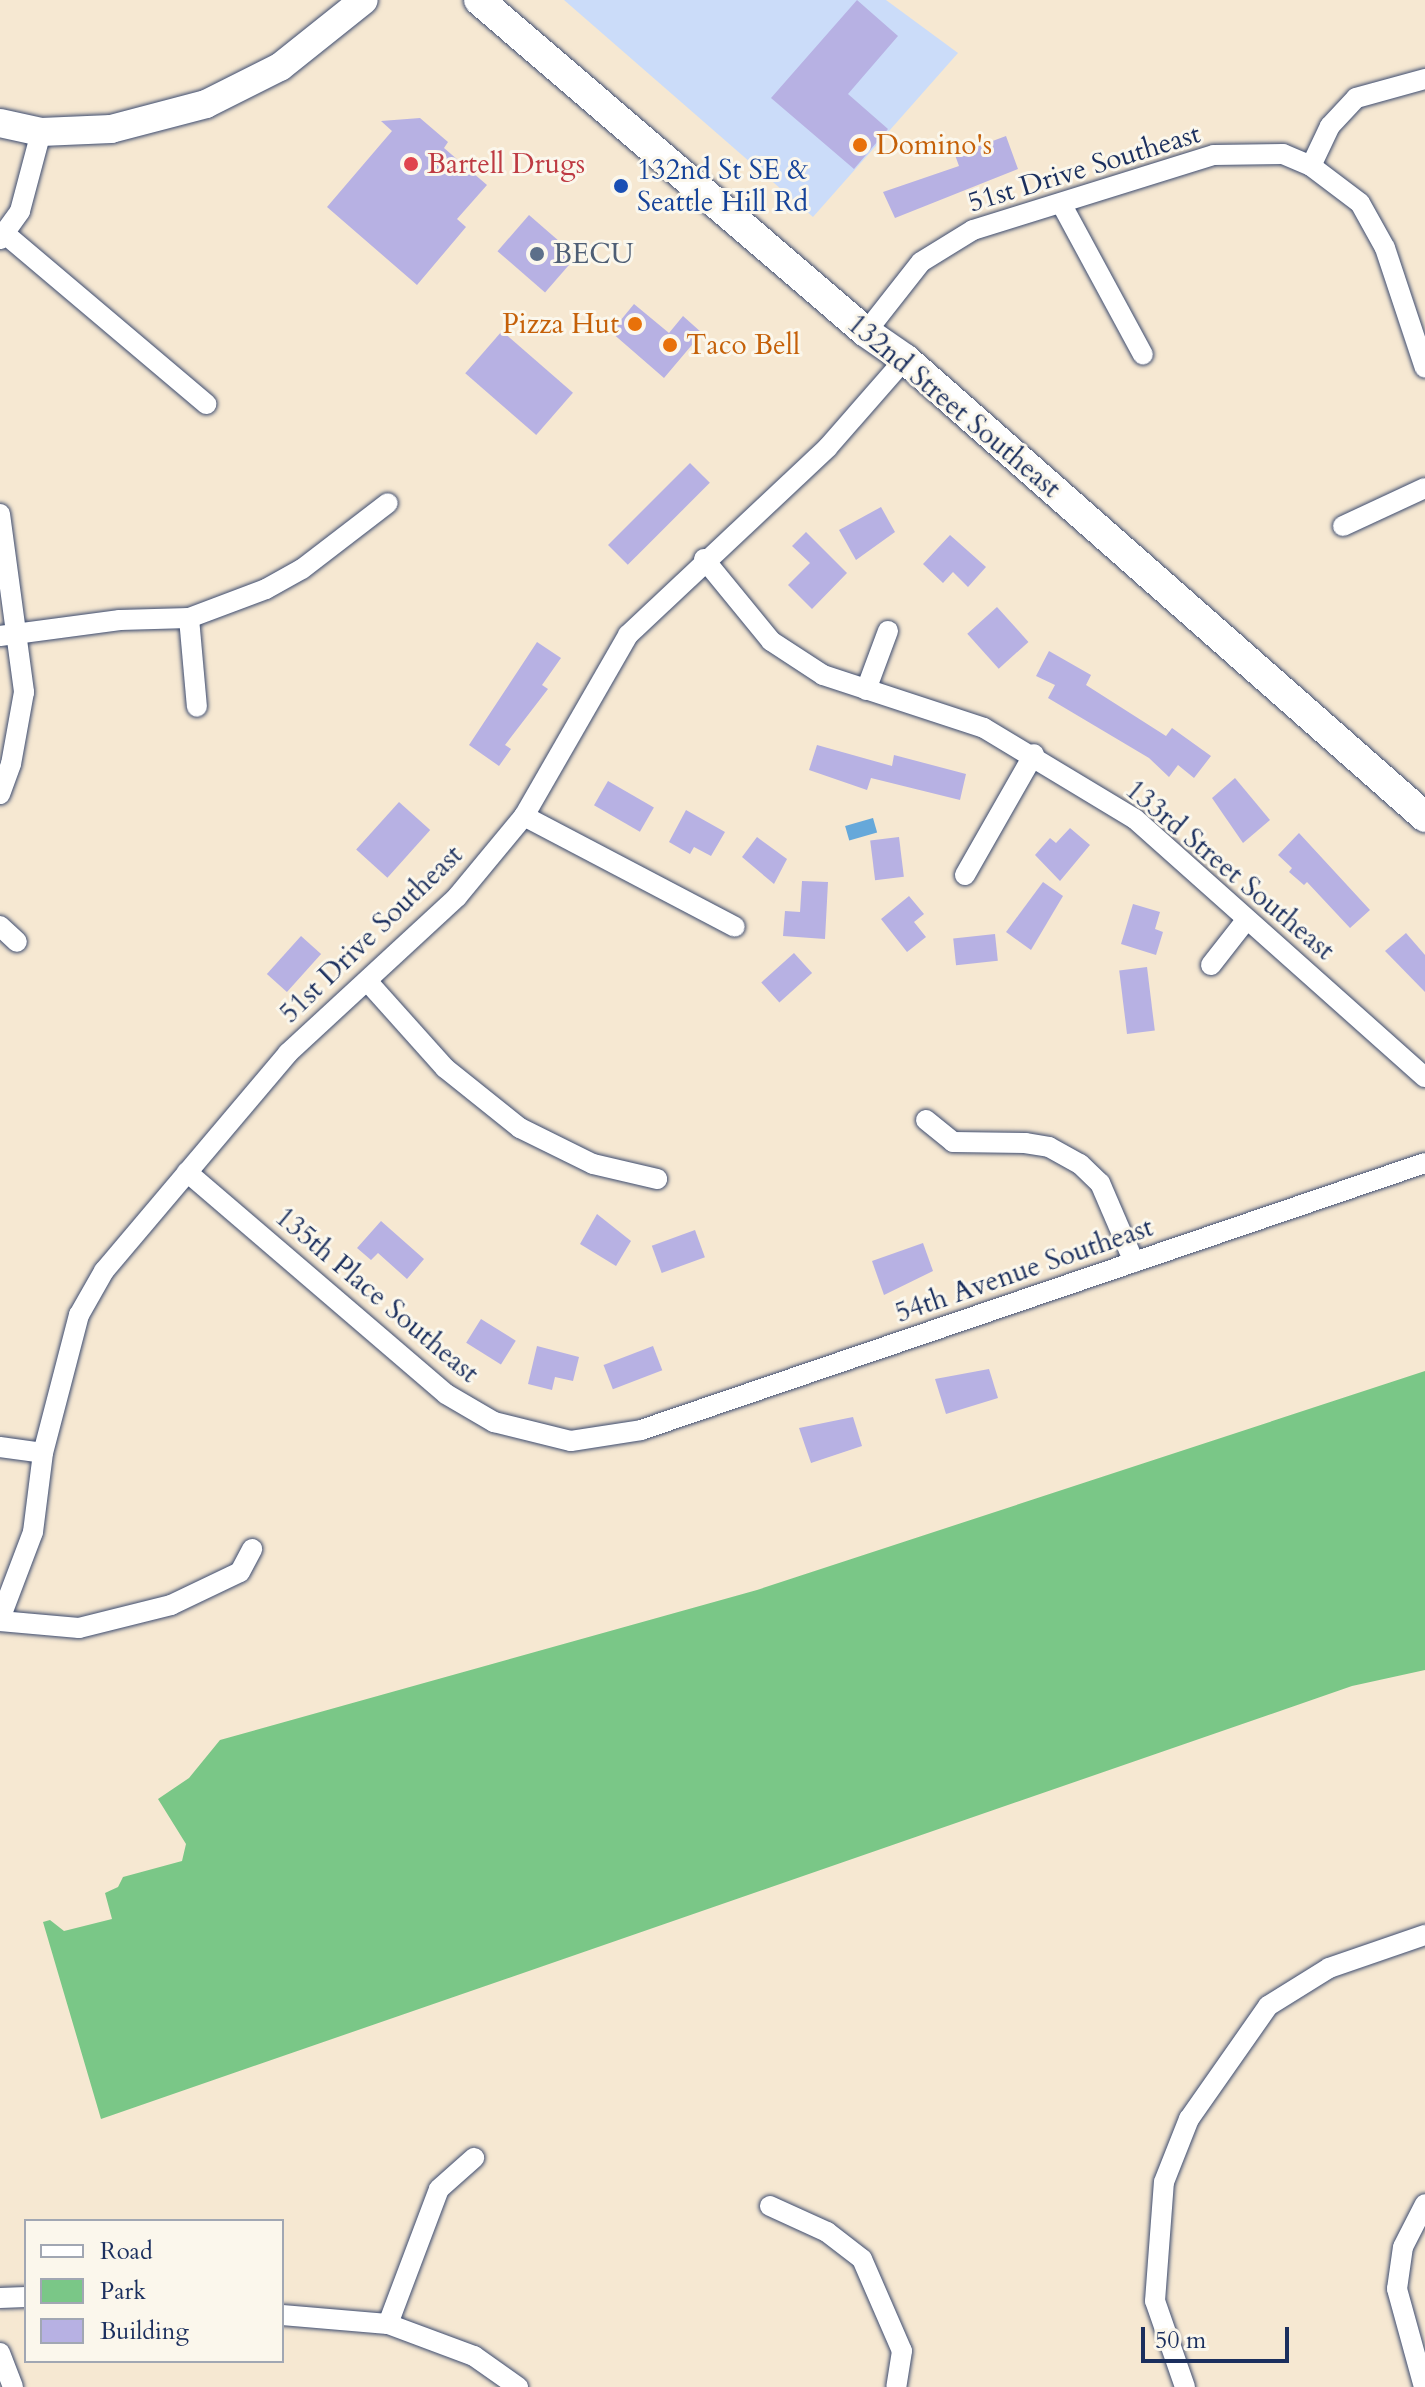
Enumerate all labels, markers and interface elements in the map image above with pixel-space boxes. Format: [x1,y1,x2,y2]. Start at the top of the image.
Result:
street label: 51st Drive Southeast [964,117,1204,219]
place label: Domino's [876,128,992,162]
marker: Domino's [851,136,869,154]
place label: Bartell Drugs [427,147,585,181]
place label: 132nd St SE & Seattle Hill Rd [637,153,808,219]
marker: Bartell Drugs [402,155,420,173]
marker: 132nd St SE & Seattle Hill Rd [612,177,630,195]
place label: BECU [553,237,634,271]
marker: BECU [528,245,546,263]
place label: Pizza Hut [502,307,619,341]
street label: 132nd Street Southeast [841,307,1067,505]
marker: Pizza Hut [626,315,644,333]
place label: Taco Bell [686,328,800,362]
marker: Taco Bell [661,336,679,354]
street label: 133rd Street Southeast [1119,773,1341,967]
street label: 51st Drive Southeast [272,838,470,1030]
street label: 135th Place Southeast [268,1200,486,1390]
street label: 54th Avenue Southeast [891,1210,1157,1330]
legend [24,2219,284,2363]
text: Road [100,2235,153,2268]
text: Park [100,2275,146,2308]
scale bar [1145,2311,1293,2361]
text: Building [100,2315,189,2348]
text: 50 m [1155,2324,1206,2357]

